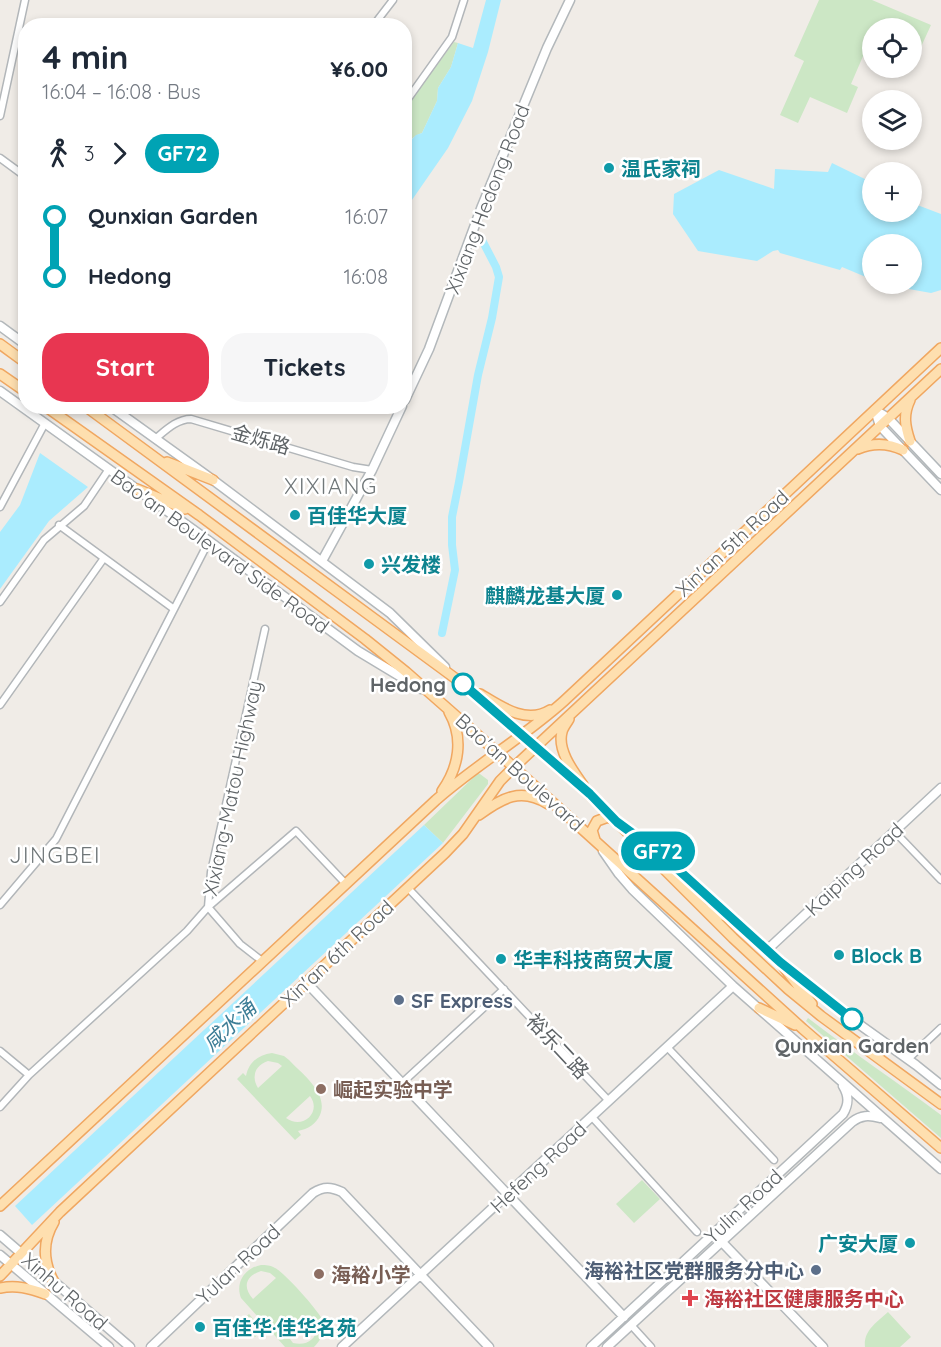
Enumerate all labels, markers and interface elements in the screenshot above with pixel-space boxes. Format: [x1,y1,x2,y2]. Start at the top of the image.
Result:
map controls [862,18,922,294]
button: locate [862,18,922,78]
text: 4 min [42,36,129,77]
text: ¥6.00 [330,55,388,83]
text: 16:04 – 16:08 · Bus [42,79,201,104]
button: layers [862,90,922,150]
street label: Xixiang Hedong Road [439,101,535,297]
icon: walk [42,137,75,170]
icon: forward [103,137,136,170]
text: GF72 [157,140,207,166]
text: 3 [84,141,94,166]
place label: 温氏家祠 [621,156,701,181]
marker: 温氏家祠 [602,161,616,175]
button: + [862,162,922,222]
text: Qunxian Garden [88,202,258,230]
text: 16:07 [345,204,388,229]
button: − [862,234,922,294]
text: Hedong [88,262,172,290]
text: 16:08 [343,264,388,289]
button: Start [42,333,209,402]
button: Tickets [221,333,388,402]
street label: 金烁路 [229,419,293,459]
street label: Bao'an Boulevard Side Road [106,463,334,639]
district label: XIXIANG [284,472,378,500]
street label: Xin'an 5th Road [670,484,794,602]
place label: 百佳华大厦 [307,503,407,528]
marker: 百佳华大厦 [288,508,302,522]
place label: 兴发楼 [381,552,441,577]
marker: 兴发楼 [362,557,376,571]
place label: 麒麟龙基大厦 [485,583,605,608]
marker: 麒麟龙基大厦 [610,588,624,602]
place label: Hedong [370,672,446,697]
marker: Hedong [452,673,474,695]
street label: Xixiang-Matou Highway [197,678,267,898]
street label: Bao'an Boulevard [451,708,589,836]
street label: Kaiping Road [800,817,908,921]
line badge: GF72 [616,832,700,870]
text: GF72 [633,838,683,864]
district label: JINGBEI [9,841,101,869]
street label: Xin'an 6th Road [275,894,399,1012]
place label: Block B [851,943,922,968]
place label: 华丰科技商贸大厦 [513,947,673,972]
marker: Block B [832,948,846,962]
marker: 华丰科技商贸大厦 [494,952,508,966]
place label: SF Express [411,988,513,1013]
water label: 咸水涌 [197,993,262,1056]
marker: SF Express [392,993,406,1007]
street label: 裕乐二路 [522,1008,594,1084]
marker: Qunxian Garden [841,1008,863,1030]
place label: Qunxian Garden [775,1033,929,1058]
place label: 崛起实验中学 [333,1077,453,1102]
marker: 崛起实验中学 [314,1082,328,1096]
street label: Hefeng Road [485,1116,591,1218]
street label: Yulin Road [699,1164,787,1248]
street label: Yulan Road [191,1219,285,1309]
place label: 广安大厦 [818,1231,898,1256]
marker: 广安大厦 [903,1236,917,1250]
street label: Xinhu Road [17,1247,113,1335]
place label: 海裕社区党群服务分中心 [584,1258,804,1283]
place label: 海裕小学 [331,1262,411,1287]
marker: 海裕社区党群服务分中心 [809,1263,823,1277]
marker: 海裕小学 [312,1267,326,1281]
place label: 海裕社区健康服务中心 [704,1286,904,1311]
marker: 海裕社区健康服务中心 [681,1289,699,1307]
place label: 百佳华·佳华名苑 [212,1315,356,1340]
marker: 百佳华·佳华名苑 [193,1320,207,1334]

